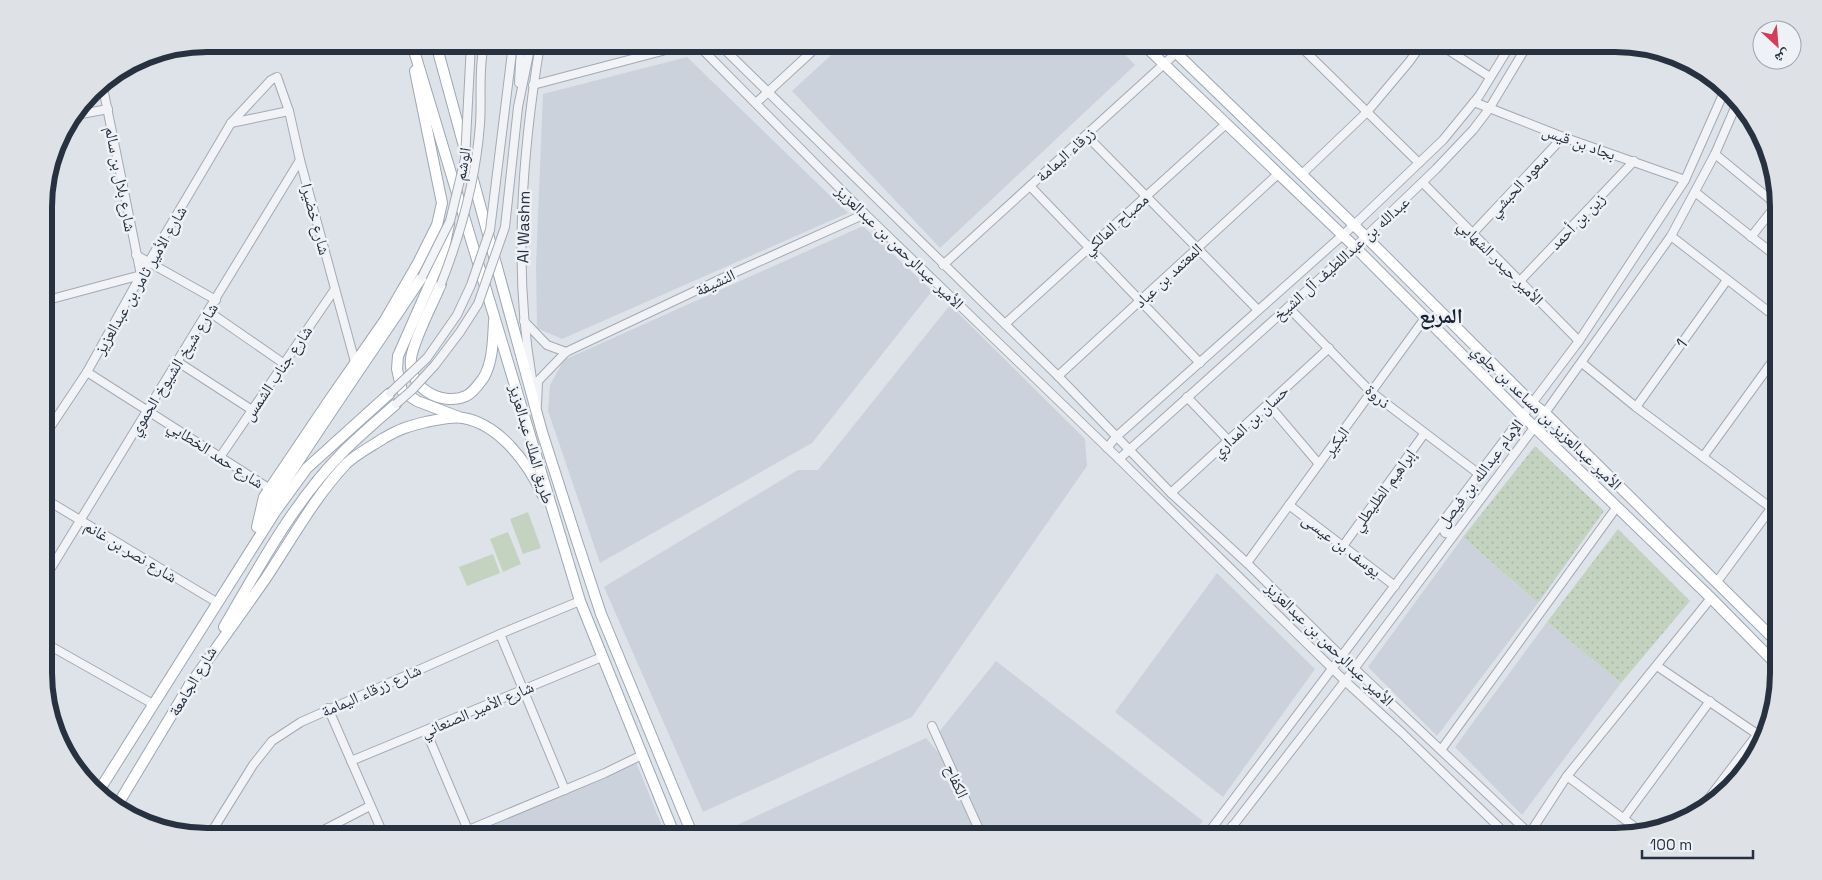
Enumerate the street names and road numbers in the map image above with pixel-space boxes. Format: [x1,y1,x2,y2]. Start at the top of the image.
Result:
street label: بجاد بن قيس [1539,120,1618,165]
street label: زرقاء اليمامة [1031,122,1099,186]
street label: شارع بلال بن سالم [100,125,141,233]
street label: الوشم [449,146,476,182]
street label: سعود الحبشي [1484,149,1555,223]
street label: الأمير عبدالرحمن بن عبدالعزيز [830,180,968,314]
street label: شارع خضيرا [296,181,335,257]
street label: زين بن أحمد [1545,188,1610,254]
street label: مصباح المالكي [1078,189,1154,261]
street label: Al Washm [512,190,535,264]
street label: عبدالله بن عبداللطيف آل الشيخ [1269,191,1414,325]
street label: شارع الأمير ثامر بن عبدالعزيز [89,202,192,359]
street label: الأمير حيدر الشهابي [1452,215,1548,311]
street label: المعتمد بن عباد [1130,238,1207,312]
street label: النشيفة [692,264,739,301]
street label: شارع شيخ الشيوخ الحموي [124,299,225,441]
street label: شارع جناب الشمس [238,322,317,425]
street label: 1 [1671,334,1692,352]
street label: الأمير عبدالعزيز بن مساعد بن جلوي [1465,340,1626,496]
street label: حسان بن المداري [1208,380,1295,464]
street label: ذروة [1361,380,1395,413]
street label: طريق الملك عبدالعزيز [504,381,559,506]
street label: الإمام عبدالله بن فيصل [1433,415,1528,532]
street label: شارع حمد الخطابي [163,416,268,495]
street label: البكير [1318,422,1354,461]
street label: إبراهيم الطليطلي [1346,445,1422,537]
street label: يوسف بن عيسى [1298,509,1386,582]
street label: شارع نصر بن غانم [80,515,181,587]
street label: الأمير عبدالرحمن بن عبدالعزيز [1260,577,1398,711]
street label: شارع الجامعة [163,643,221,720]
street label: شارع زرقاء اليمامة [318,659,424,722]
street label: شارع الأمير الصنعاني [418,676,538,745]
street label: الكفاح [940,761,973,801]

